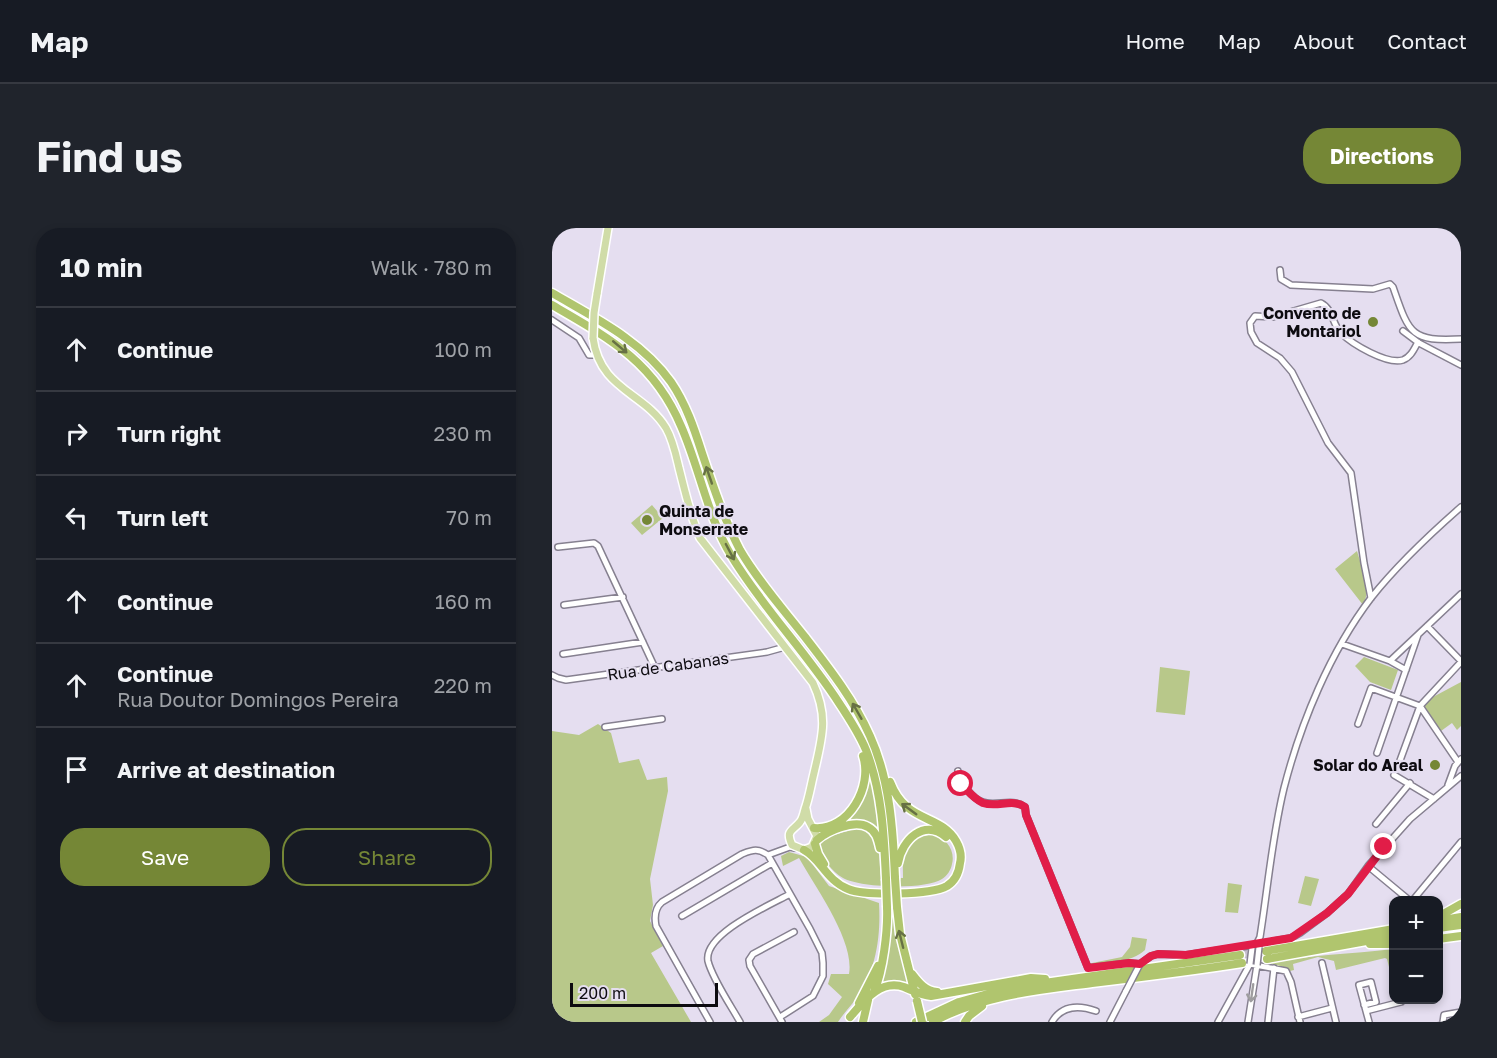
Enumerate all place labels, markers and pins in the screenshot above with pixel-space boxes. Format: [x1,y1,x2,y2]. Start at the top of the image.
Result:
place label: Convento de Montariol [1263,303,1362,341]
marker: Convento de Montariol [1366,315,1380,329]
place label: Quinta de Monserrate [659,501,748,539]
marker: Quinta de Monserrate [640,513,654,527]
place label: Solar do Areal [1313,755,1424,775]
marker: Solar do Areal [1428,758,1442,772]

